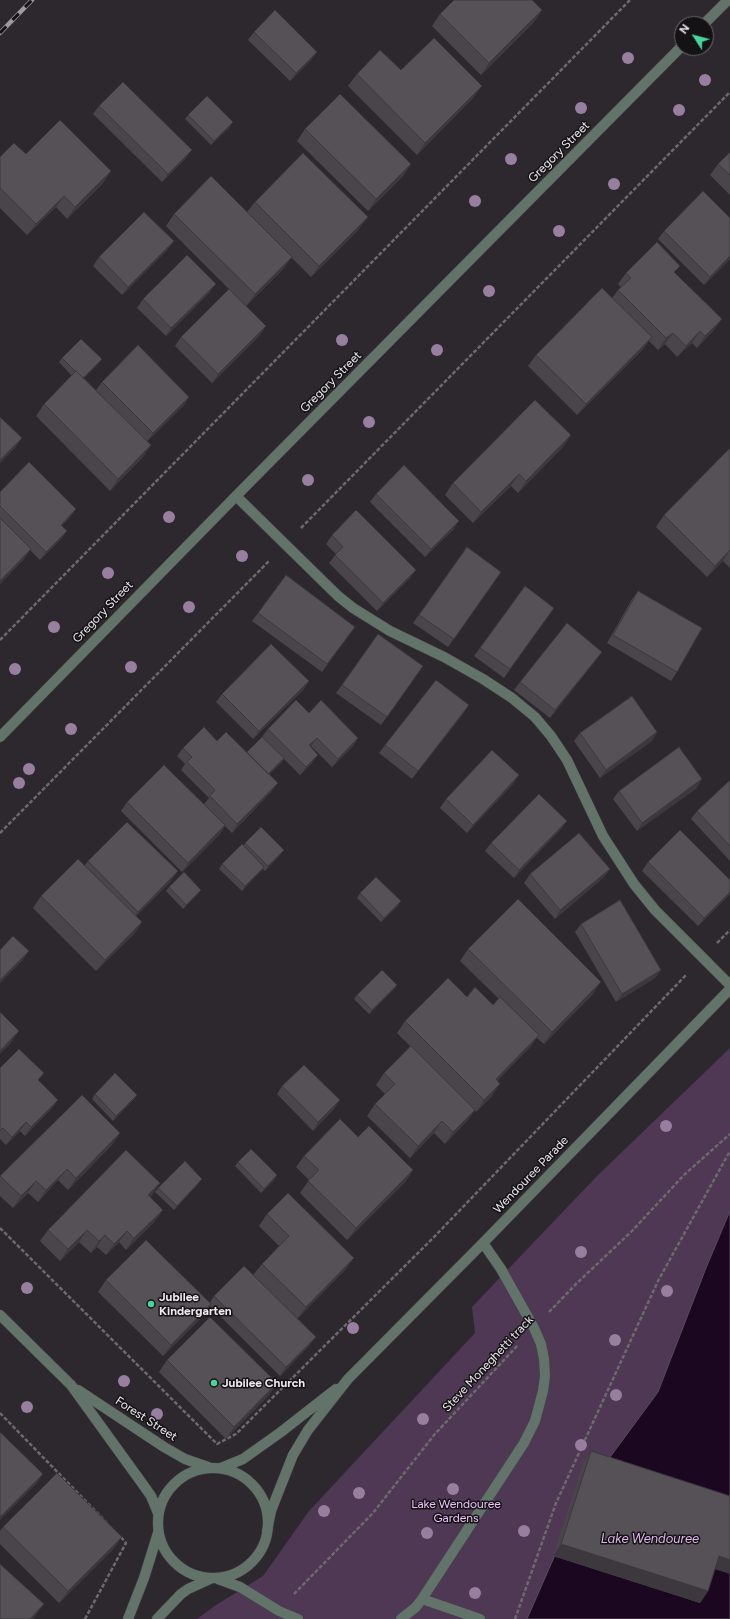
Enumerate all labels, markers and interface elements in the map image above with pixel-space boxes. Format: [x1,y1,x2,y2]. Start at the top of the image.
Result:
north arrow [674,16,714,56]
text: N [677,22,692,37]
street label: Gregory Street [525,118,593,186]
street label: Gregory Street [297,348,365,416]
street label: Gregory Street [70,578,136,646]
street label: Wendouree Parade [490,1133,572,1217]
place label: Jubilee Kindergarten [159,1290,232,1318]
marker: Jubilee Kindergarten [146,1299,156,1309]
street label: Steve Moneghetti track [440,1313,536,1415]
place label: Jubilee Church [222,1376,305,1390]
marker: Jubilee Church [209,1378,219,1388]
street label: Forest Street [112,1394,180,1444]
park label: Lake Wendouree Gardens [411,1497,501,1525]
water label: Lake Wendouree [601,1531,699,1547]

